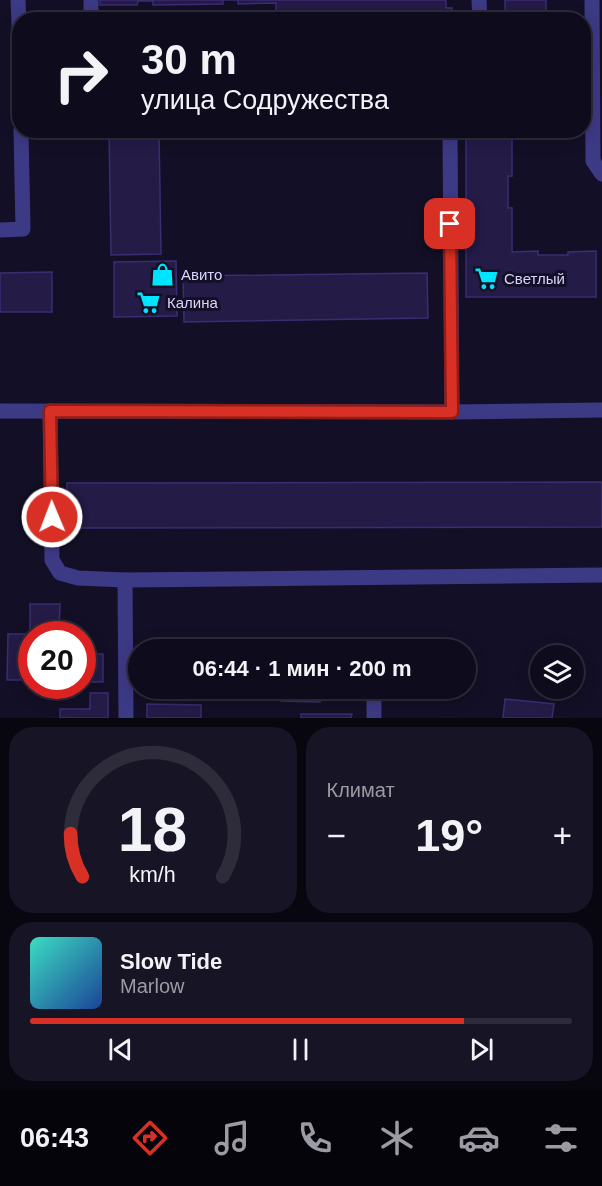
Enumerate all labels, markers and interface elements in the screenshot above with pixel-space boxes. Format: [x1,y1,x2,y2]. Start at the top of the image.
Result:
icon: right [42,36,120,114]
text: 30 m [141,36,237,83]
text: улица Содружества [141,85,389,115]
pin [424,198,475,249]
icon: arrive [433,207,466,240]
shop icon: Авито [150,261,176,287]
supermarket icon: Светлый [473,265,499,291]
place label: Авито [181,266,222,283]
place label: Светлый [504,270,565,287]
supermarket icon: Калина [136,289,162,315]
place label: Калина [167,294,218,311]
position arrow [20,485,84,549]
speed limit sign: 20 [18,621,96,699]
map controls [530,645,584,699]
button: layers [530,645,584,699]
text: 06:44 · 1 мин · 200 m [192,656,412,681]
text: Климат [327,779,395,801]
text: 18 [118,795,187,864]
text: 19° [415,810,483,861]
text: − [327,817,346,854]
text: + [553,817,572,854]
text: km/h [130,863,176,887]
text: Slow Tide [120,949,222,974]
text: Marlow [120,975,184,997]
icon: previous [104,1033,137,1066]
icon: pause [284,1033,317,1066]
icon: next [465,1033,498,1066]
icon: directions [129,1117,171,1159]
icon: music [211,1117,253,1159]
icon: phone [294,1117,336,1159]
icon: climate [376,1117,418,1159]
icon: car [458,1117,500,1159]
icon: filters [540,1117,582,1159]
text: 06:43 [20,1123,89,1153]

